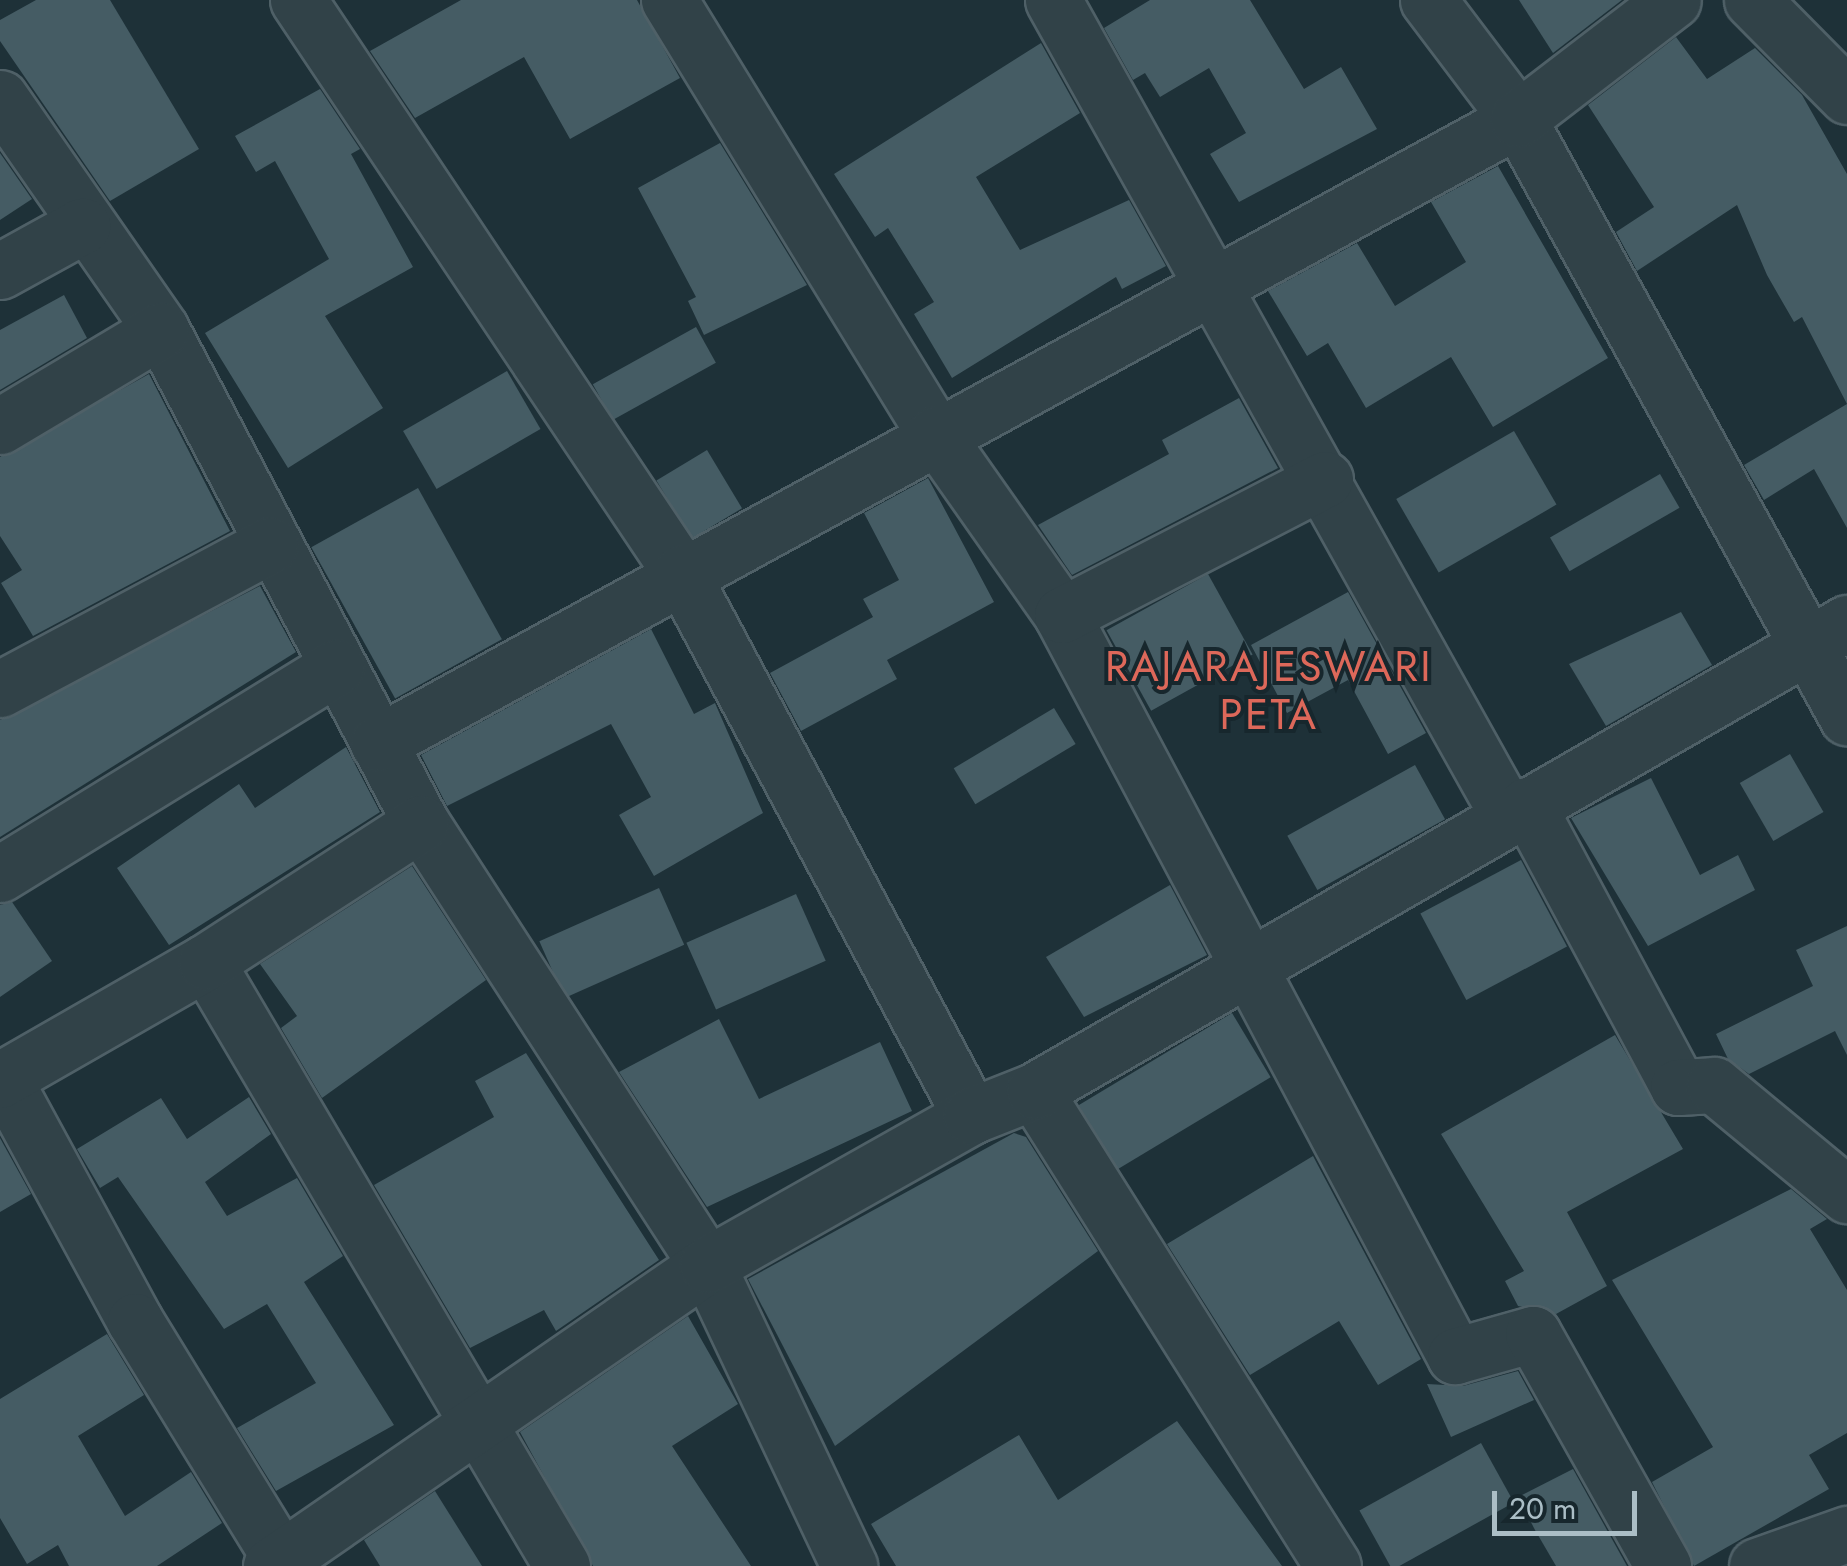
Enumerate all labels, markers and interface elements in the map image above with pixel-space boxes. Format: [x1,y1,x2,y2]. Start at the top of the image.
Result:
district label: RAJARAJESWARI PETA [1105,642,1433,740]
scale bar [1497,1471,1642,1533]
text: 20 m [1509,1487,1576,1530]

